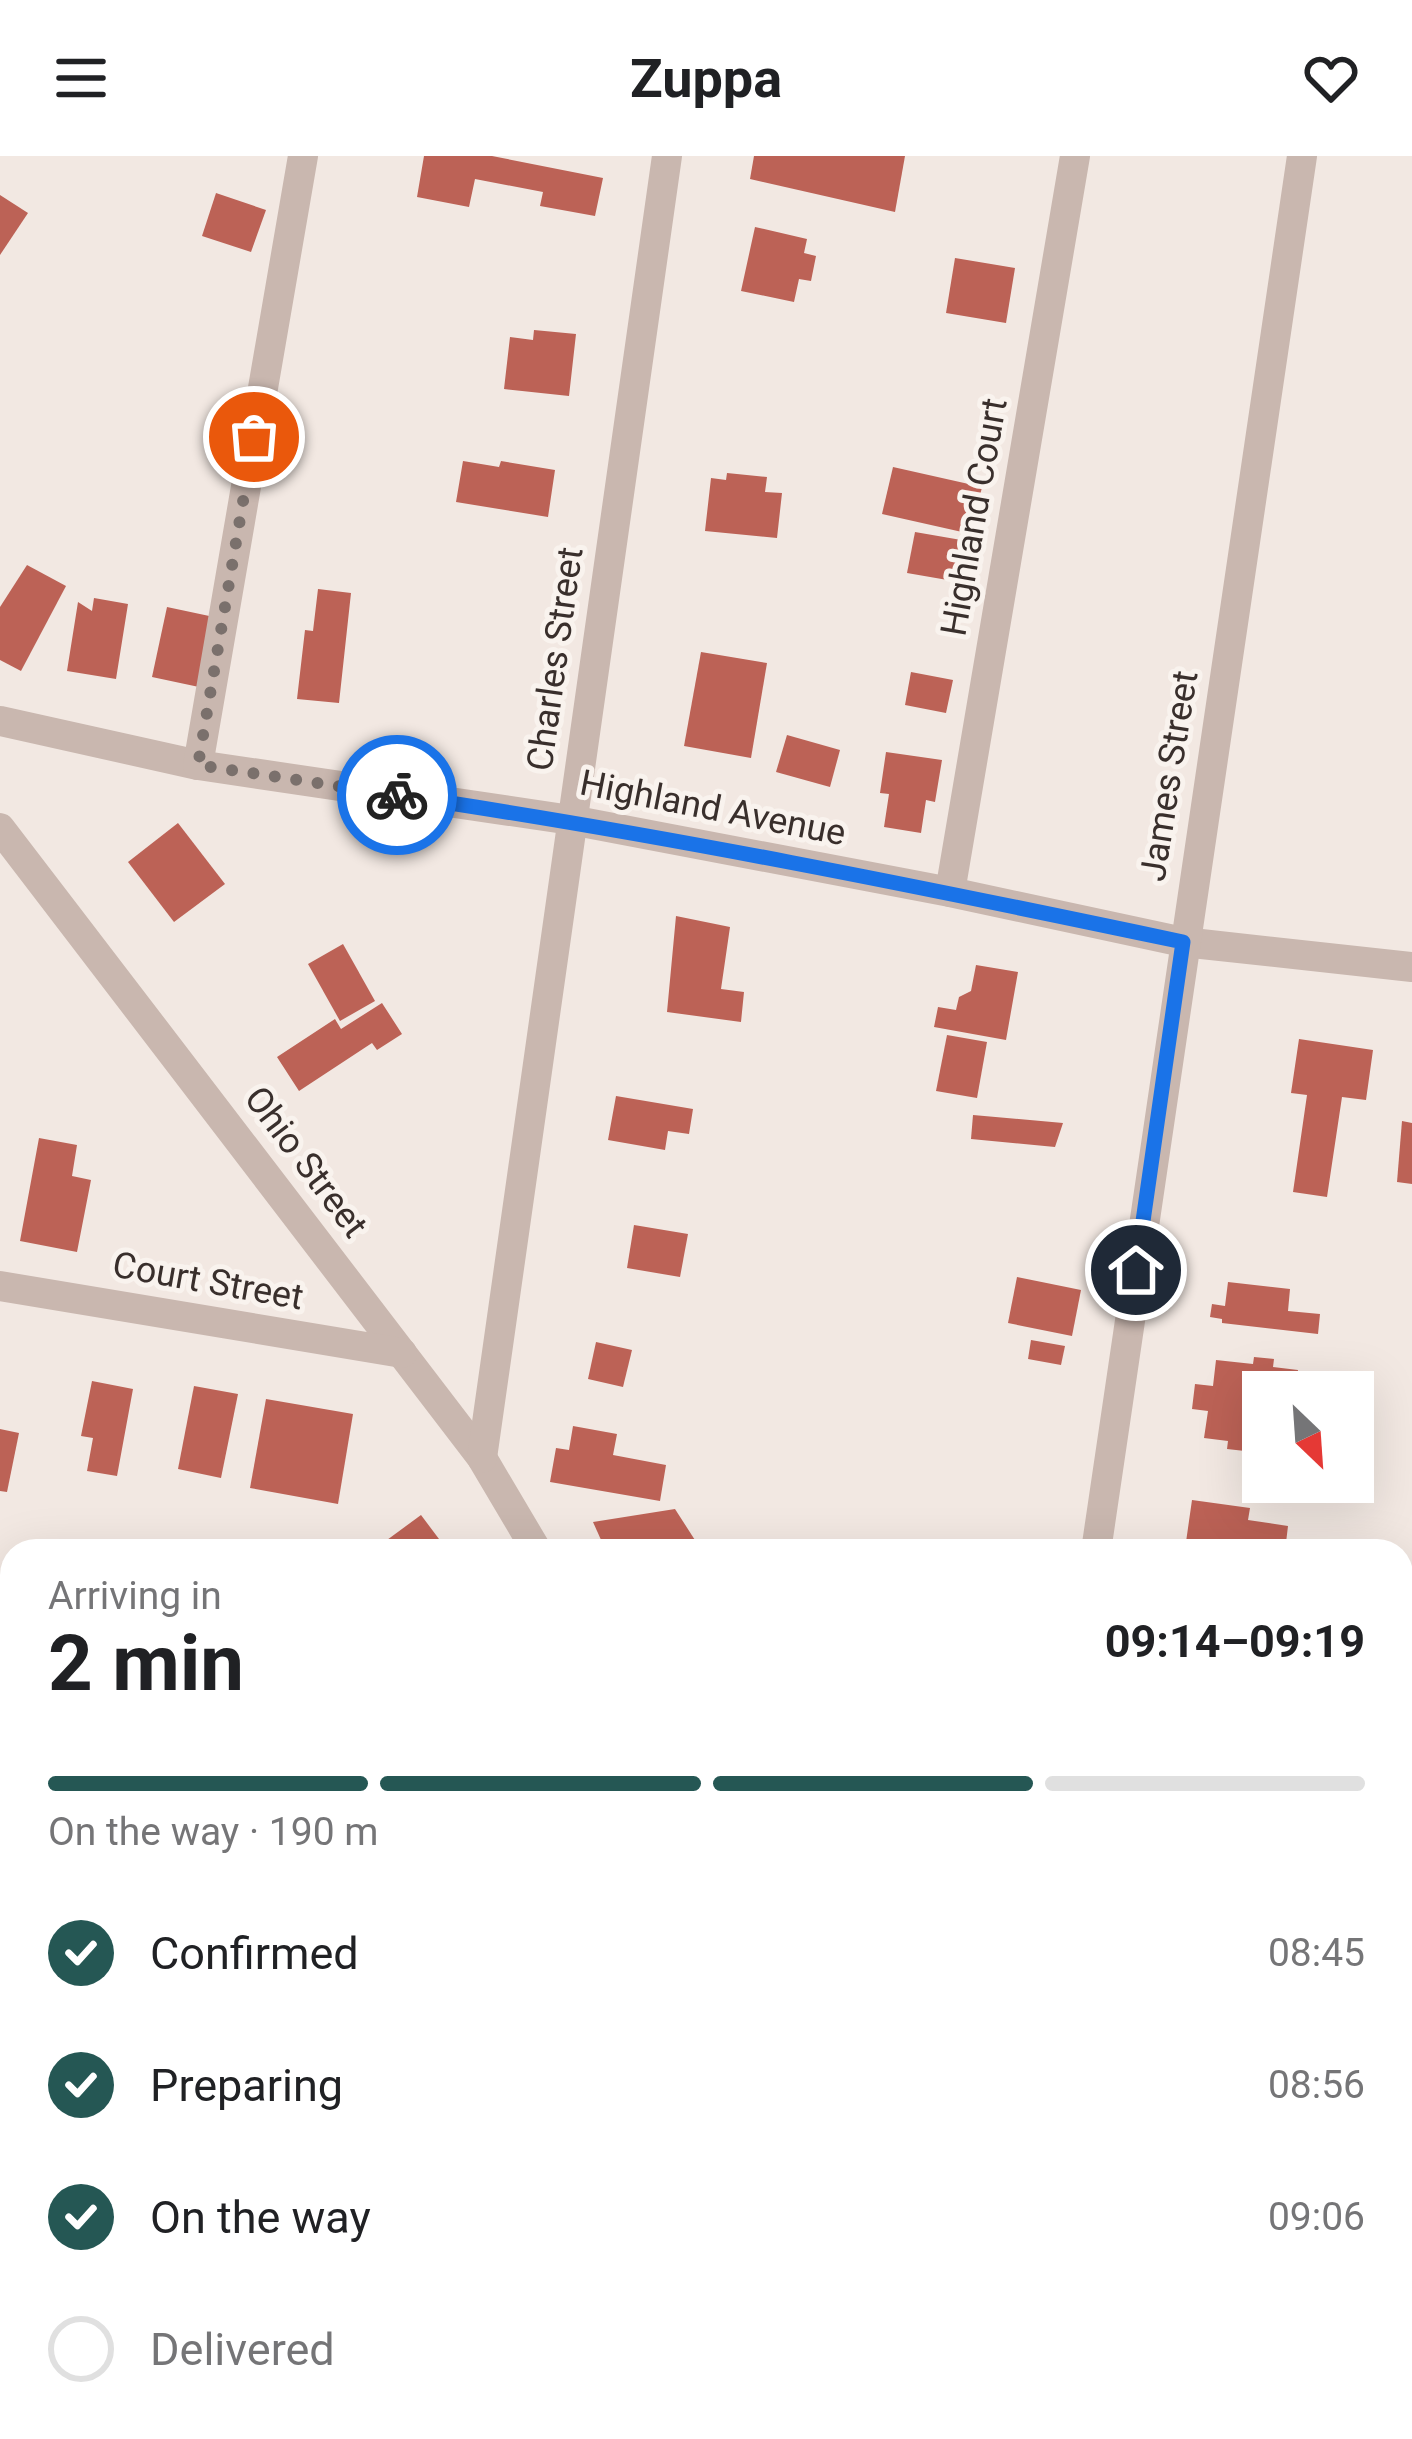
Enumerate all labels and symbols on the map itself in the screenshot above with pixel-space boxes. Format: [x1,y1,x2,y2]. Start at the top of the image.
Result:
pin [203,386,305,488]
street label: Highland Court [932,395,1016,639]
street label: Charles Street [519,544,591,774]
street label: James Street [1132,668,1206,884]
courier [337,735,457,855]
street label: Highland Avenue [577,762,849,854]
street label: Ohio Street [236,1078,376,1246]
pin [1085,1219,1187,1321]
street label: Court Street [110,1244,306,1318]
north arrow [1242,1371,1374,1503]

